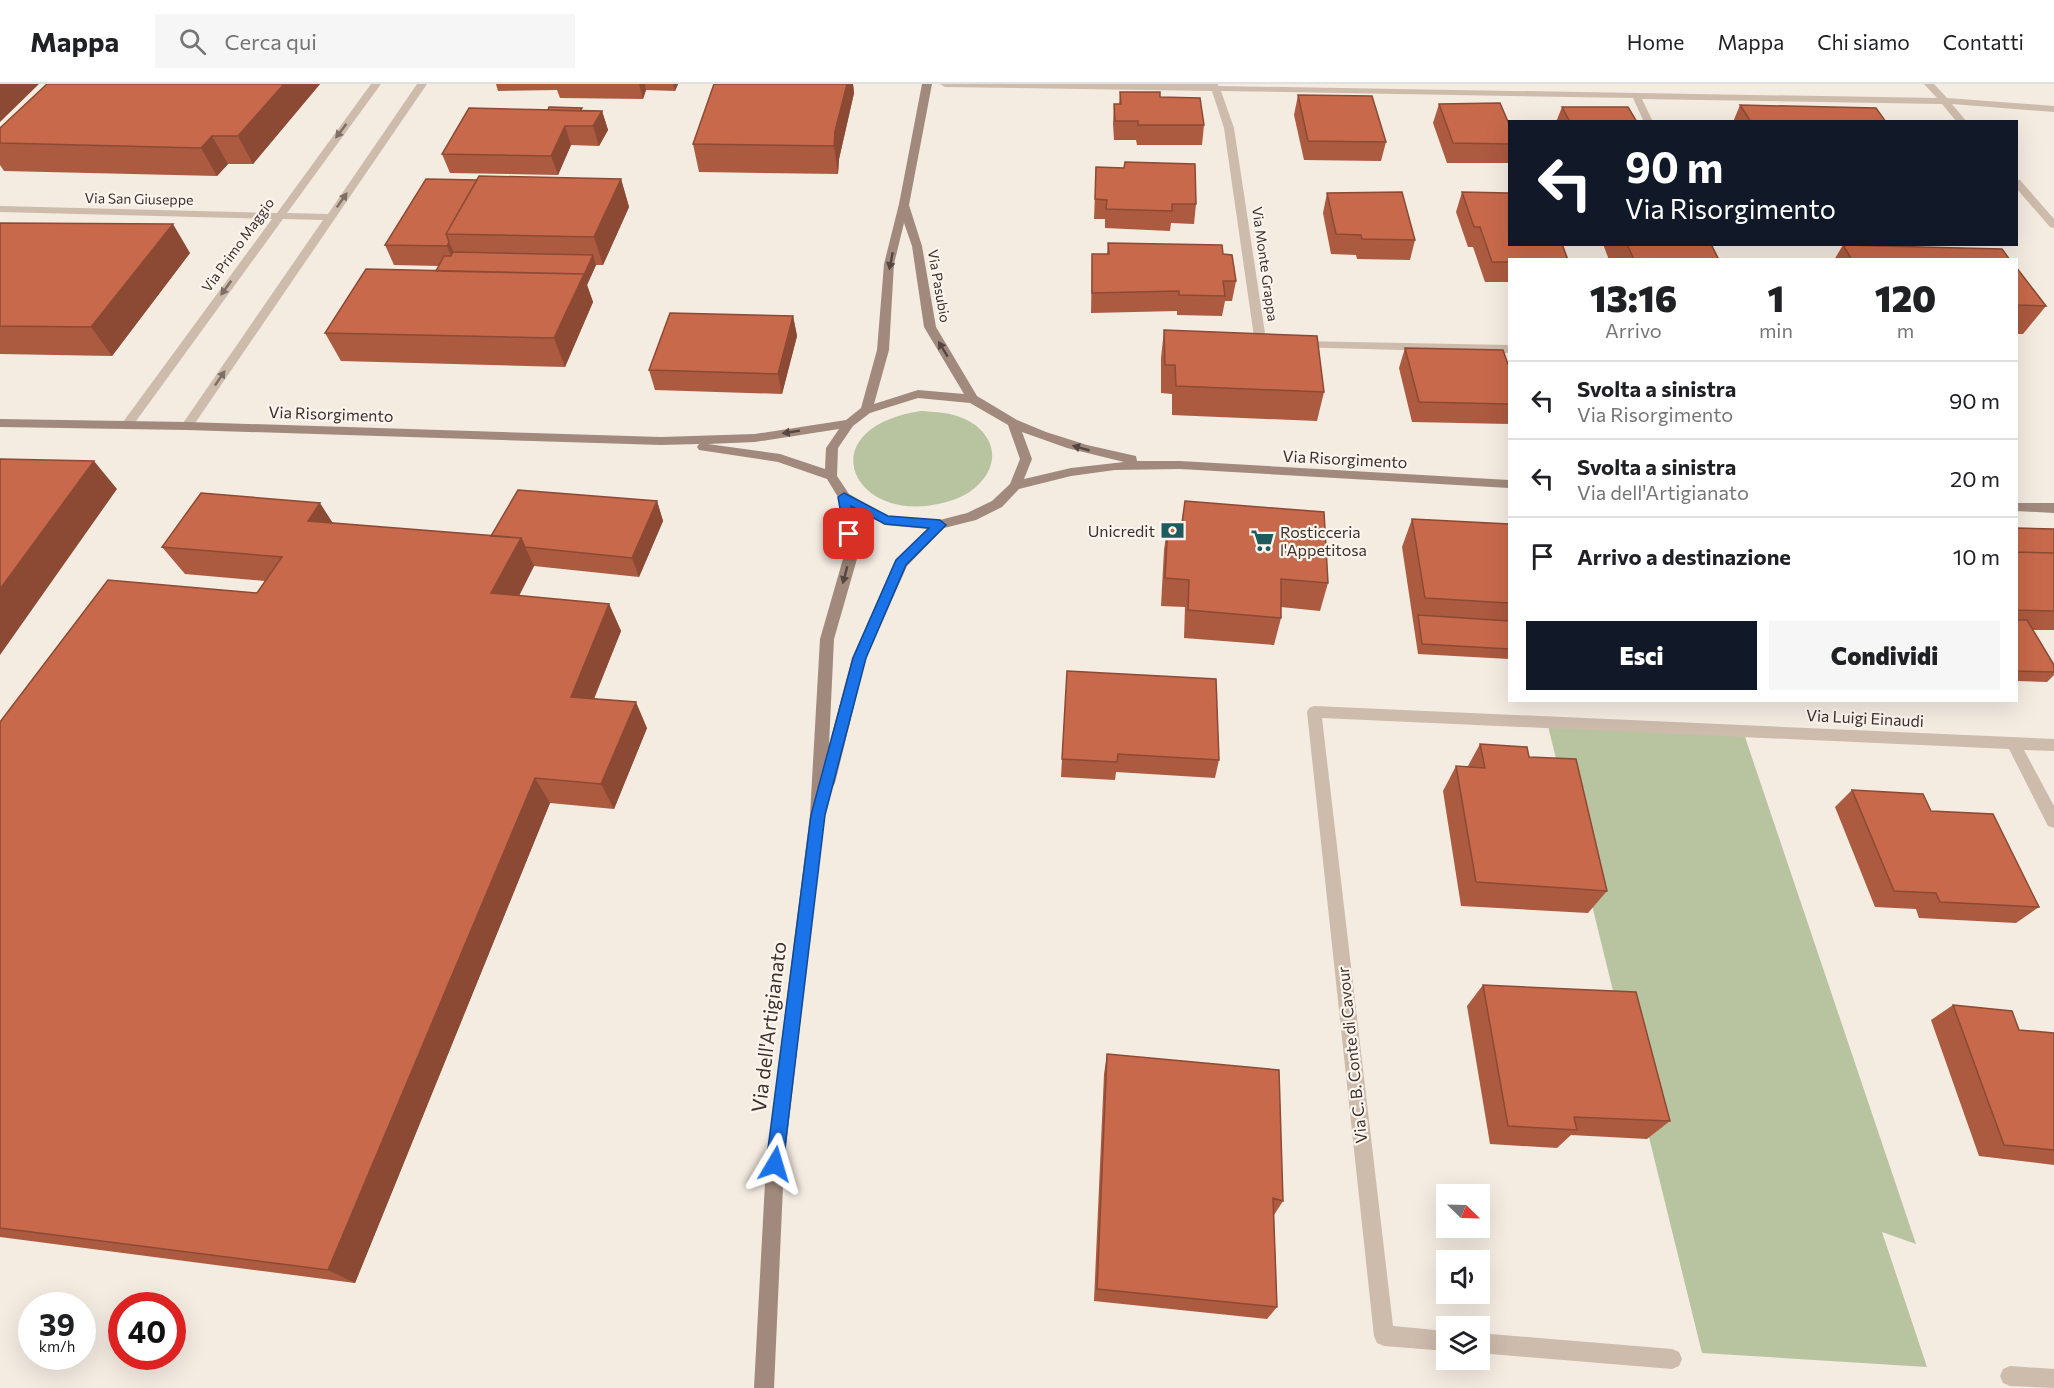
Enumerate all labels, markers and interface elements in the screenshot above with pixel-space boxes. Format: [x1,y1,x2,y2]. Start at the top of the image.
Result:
search box [155,14,575,68]
text: Mappa [30,24,119,58]
icon: search [176,25,209,58]
text: Cerca qui [224,28,317,55]
text: Home [1627,29,1684,54]
text: Mappa [1717,29,1784,54]
text: Chi siamo [1817,29,1910,54]
text: Contatti [1943,29,2024,54]
one-way arrow [335,123,347,139]
text: 90 m [1625,140,1724,192]
icon: left [1526,144,1604,222]
street label: Via San Giuseppe [84,189,194,208]
one-way arrow [336,192,348,208]
text: Via Risorgimento [1625,192,1836,225]
street label: Via Primo Maggio [198,194,277,295]
street label: Via Monte Grappa [1249,206,1282,322]
street label: Via Pasubio [925,248,954,324]
one-way arrow [886,251,895,270]
text: 13:16 [1590,275,1677,319]
text: 1 [1768,275,1784,319]
text: 120 [1875,275,1936,319]
one-way arrow [220,281,232,296]
text: Arrivo [1605,318,1662,342]
text: min [1759,318,1793,342]
text: m [1897,318,1914,342]
one-way arrow [938,341,949,357]
one-way arrow [214,370,226,386]
text: Svolta a sinistra [1577,375,1736,402]
icon: left [1526,384,1559,417]
text: 90 m [1949,387,2000,414]
street label: Via Risorgimento [268,402,394,425]
text: Via Risorgimento [1577,402,1733,426]
one-way arrow [781,428,800,437]
one-way arrow [1072,443,1090,452]
street label: Via Risorgimento [1282,446,1408,471]
text: Svolta a sinistra [1577,453,1736,480]
icon: left [1526,462,1559,495]
text: 20 m [1950,465,2000,492]
text: Via dell'Artigianato [1577,480,1749,504]
pin [823,508,874,559]
icon: arrive [832,517,865,550]
bank icon: Unicredit [1160,518,1186,544]
place label: Unicredit [1088,521,1155,540]
place label: Rosticceria l'Appetitosa [1280,522,1367,559]
supermarket icon: Rosticceria l'Appetitosa [1249,528,1275,554]
icon: arrive [1526,540,1559,573]
text: Arrivo a destinazione [1577,543,1791,570]
text: 10 m [1953,543,2000,570]
one-way arrow [840,566,850,584]
button: Esci [1526,621,1757,690]
button: Condividi [1769,621,2000,690]
street label: Via Luigi Einaudi [1806,705,1924,730]
street label: Via dell'Artigianato [746,940,790,1114]
street label: Via C. B. Conte di Cavour [1333,965,1370,1144]
position arrow [743,1132,807,1196]
north arrow [1436,1184,1490,1238]
map controls [1436,1184,1490,1370]
button: sound [1436,1250,1490,1304]
speed limit sign: 40 [108,1292,186,1370]
text: 39 [39,1305,75,1342]
button: layers [1436,1316,1490,1370]
text: km/h [39,1337,75,1355]

